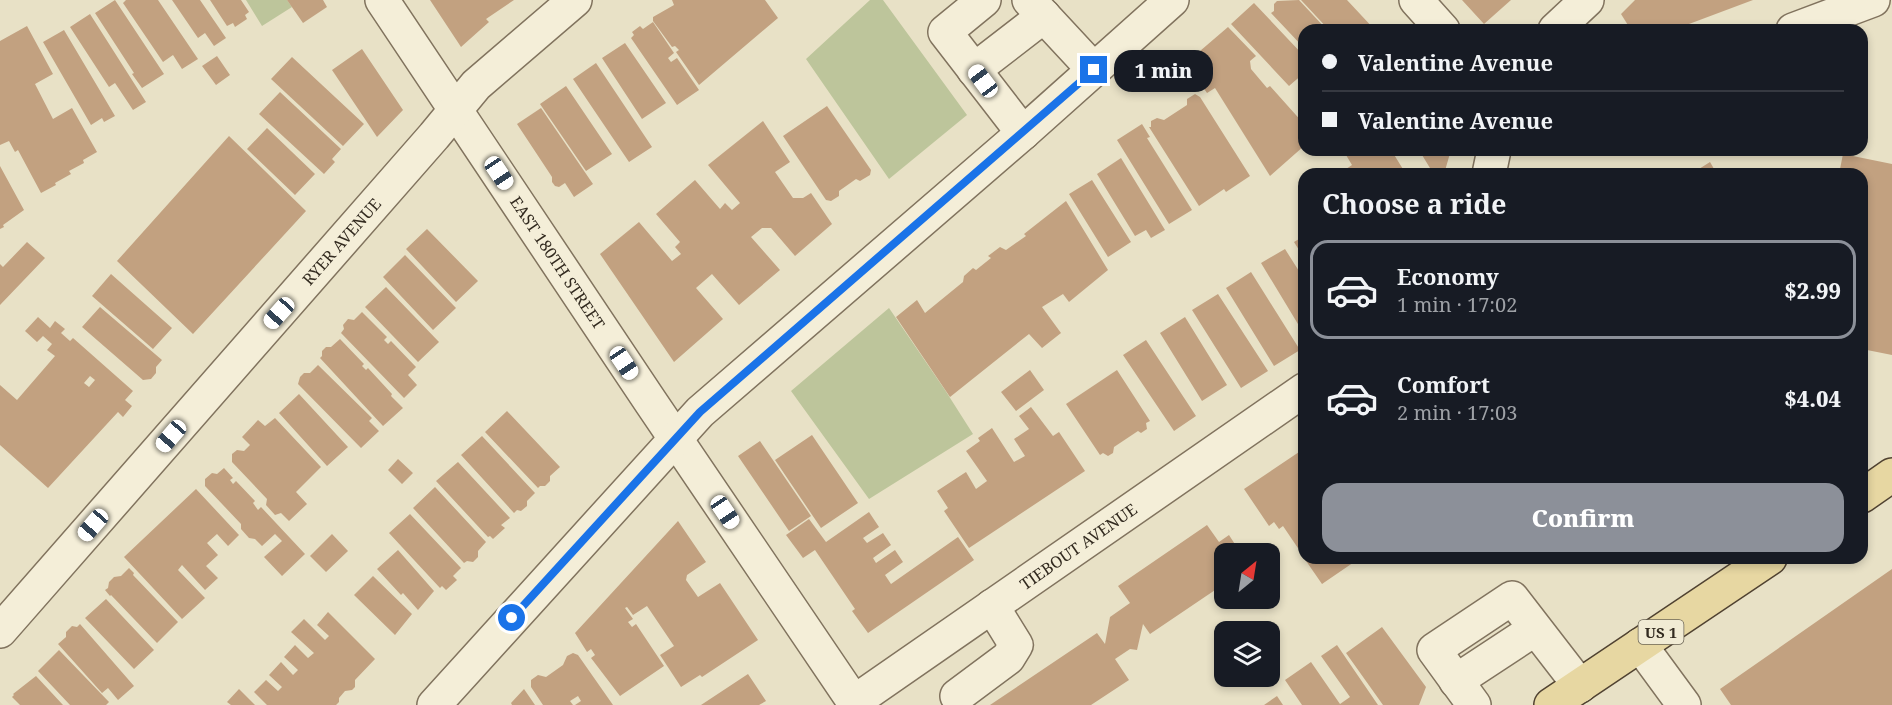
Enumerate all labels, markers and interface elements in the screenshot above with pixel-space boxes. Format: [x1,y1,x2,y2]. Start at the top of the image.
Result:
text: Valentine Avenue [1358,47,1553,77]
callout: 1 min [1115,49,1214,91]
route end [1080,56,1107,83]
text: 1 min [1135,57,1192,84]
car [965,61,1001,101]
text: Valentine Avenue [1358,105,1553,135]
car [481,153,517,193]
text: Choose a ride [1322,185,1507,222]
street label: EAST 180TH STREET [505,192,610,334]
street label: RYER AVENUE [297,193,386,290]
text: Economy [1397,261,1499,291]
icon: car [1325,263,1379,317]
text: $2.99 [1784,275,1841,305]
text: 1 min · 17:02 [1397,291,1517,318]
car [260,294,298,332]
car [606,343,642,383]
text: Comfort [1397,369,1490,399]
icon: car [1325,371,1379,425]
text: $4.04 [1784,383,1841,413]
text: 2 min · 17:03 [1397,399,1517,426]
car [152,417,190,455]
button: Confirm [1322,483,1844,552]
car [707,492,743,532]
street label: TIEBOUT AVENUE [1015,498,1141,595]
car [74,506,112,544]
north arrow [1214,543,1280,609]
map controls [1214,543,1280,687]
route start [498,604,525,631]
road number: US 1 [1638,620,1684,644]
button: layers [1214,621,1280,687]

